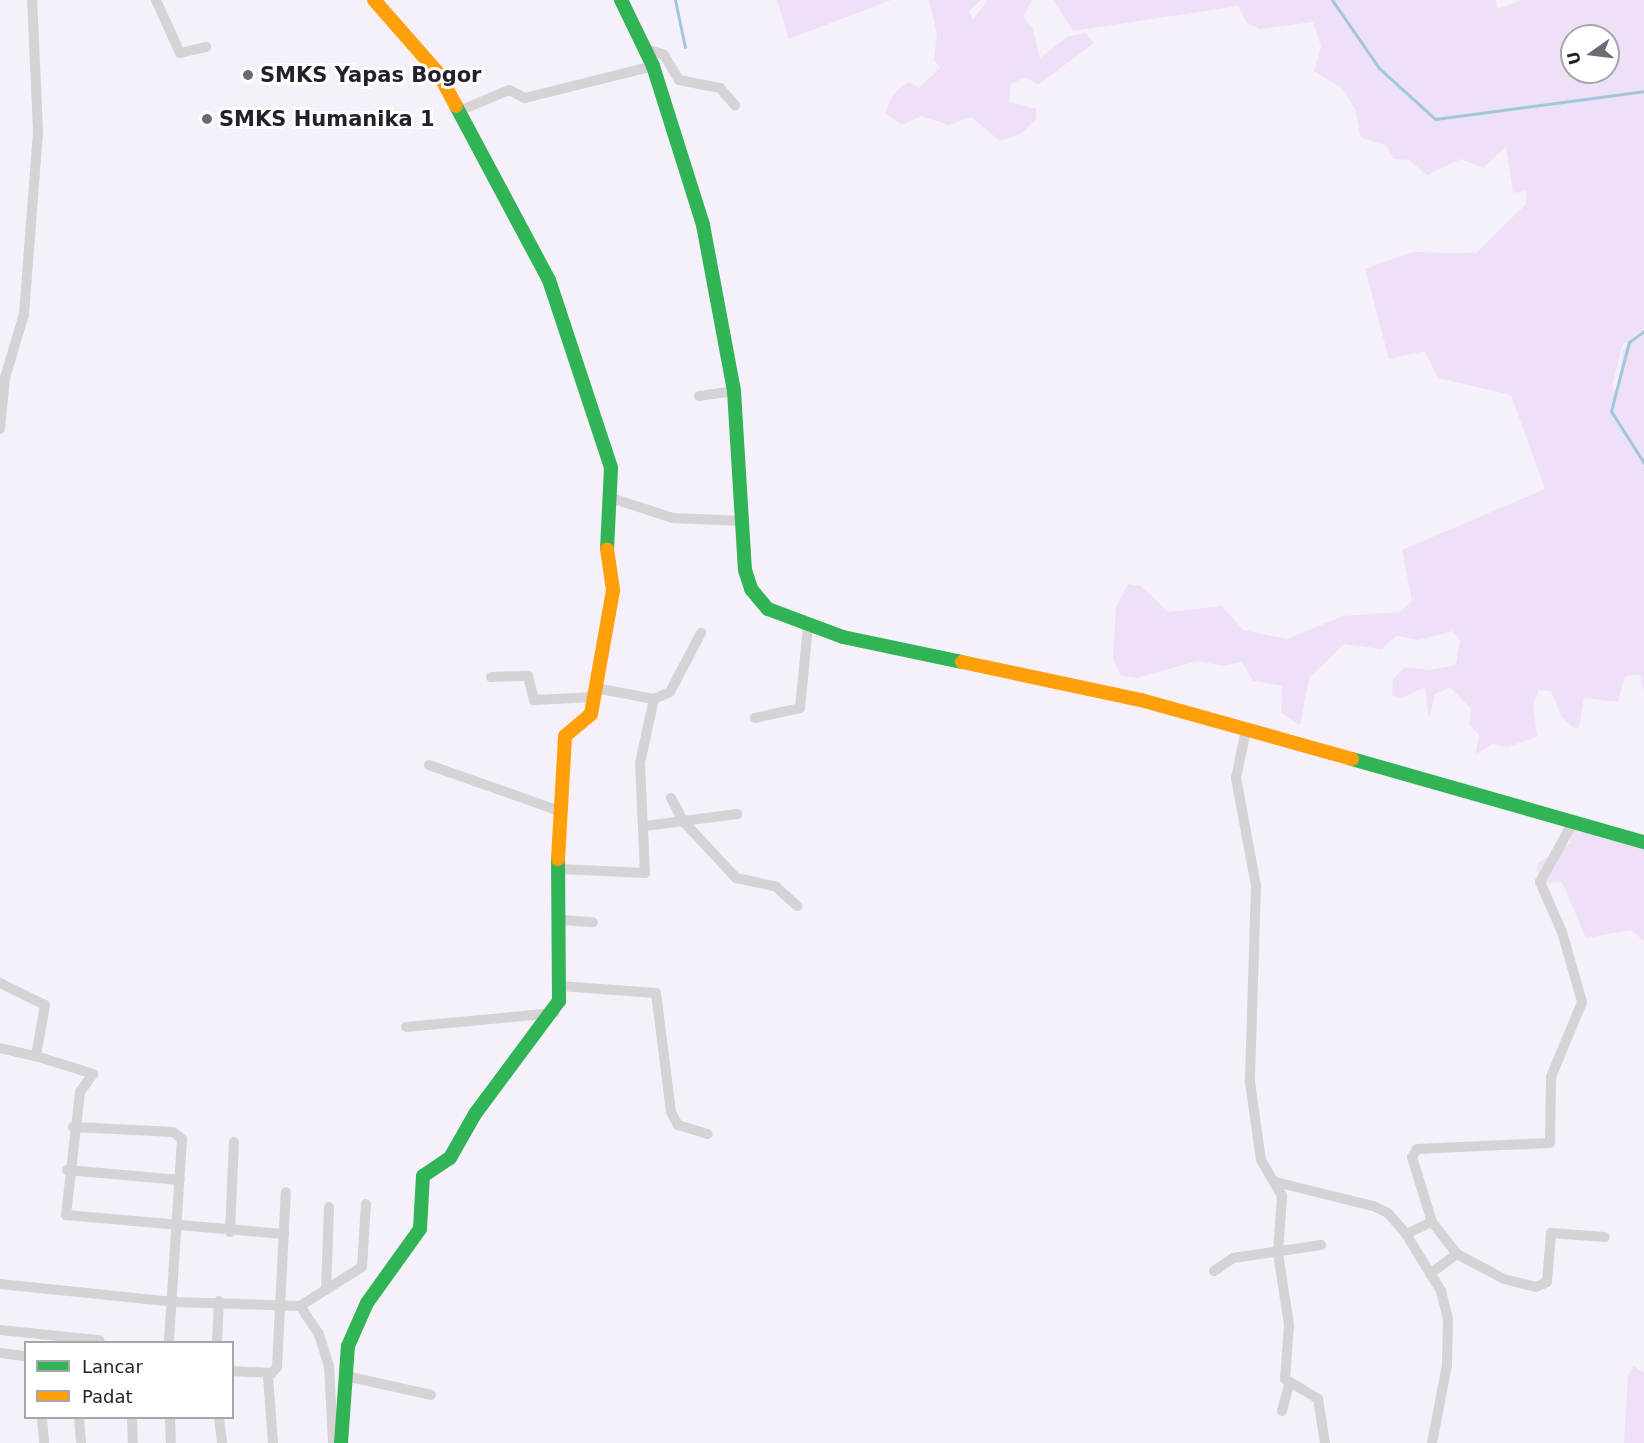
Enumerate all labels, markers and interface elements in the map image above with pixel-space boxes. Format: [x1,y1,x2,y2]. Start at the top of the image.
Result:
north arrow [1560,24,1620,84]
text: U [1563,49,1585,67]
place label: SMKS Yapas Bogor [260,62,481,88]
marker: SMKS Yapas Bogor [241,68,255,82]
place label: SMKS Humanika 1 [219,106,435,132]
marker: SMKS Humanika 1 [200,112,214,126]
legend [24,1341,234,1419]
text: Lancar [82,1356,143,1377]
text: Padat [82,1386,133,1407]

